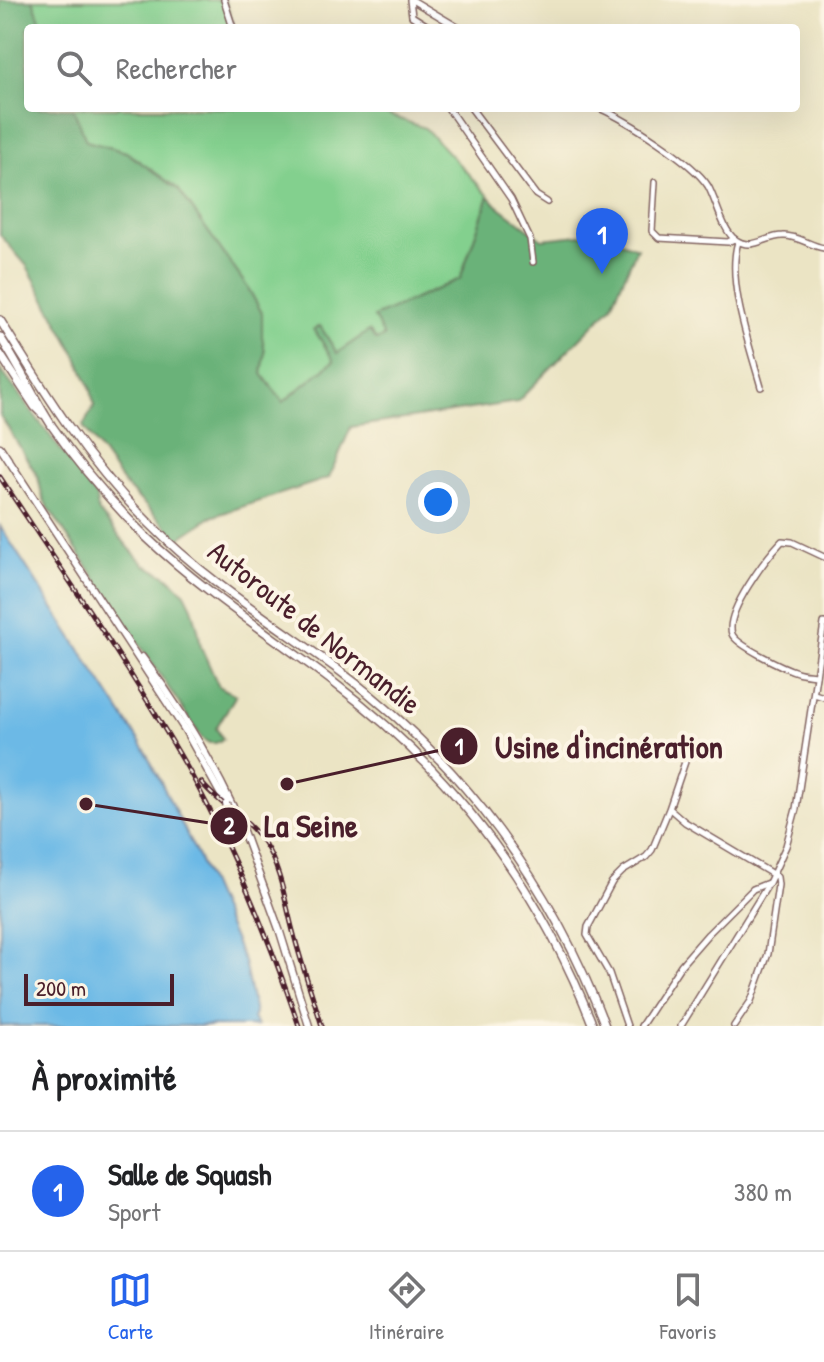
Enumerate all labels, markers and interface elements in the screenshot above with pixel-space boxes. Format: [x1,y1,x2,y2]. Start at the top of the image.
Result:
search box [24,24,800,112]
icon: search [52,46,96,90]
text: Rechercher [116,48,237,88]
pin: 1 [576,208,628,274]
your location [418,482,458,522]
street label: Autoroute de Normandie [200,531,430,723]
callout: Usine d'incinération [439,718,740,774]
text: Usine d'incinération [495,725,723,768]
text: 1 [455,730,464,762]
callout: La Seine [209,798,374,854]
text: La Seine [264,804,358,847]
text: 2 [223,809,235,841]
scale bar [24,970,174,1006]
text: 200 m [36,973,86,1003]
text: À proximité [32,1055,177,1101]
text: Salle de Squash [108,1154,271,1194]
text: 1 [53,1174,63,1209]
text: 380 m [734,1174,792,1209]
text: Sport [108,1194,161,1229]
tab: Carte [108,1268,153,1346]
tab: Itinéraire [369,1268,444,1346]
tab: Favoris [660,1268,716,1346]

